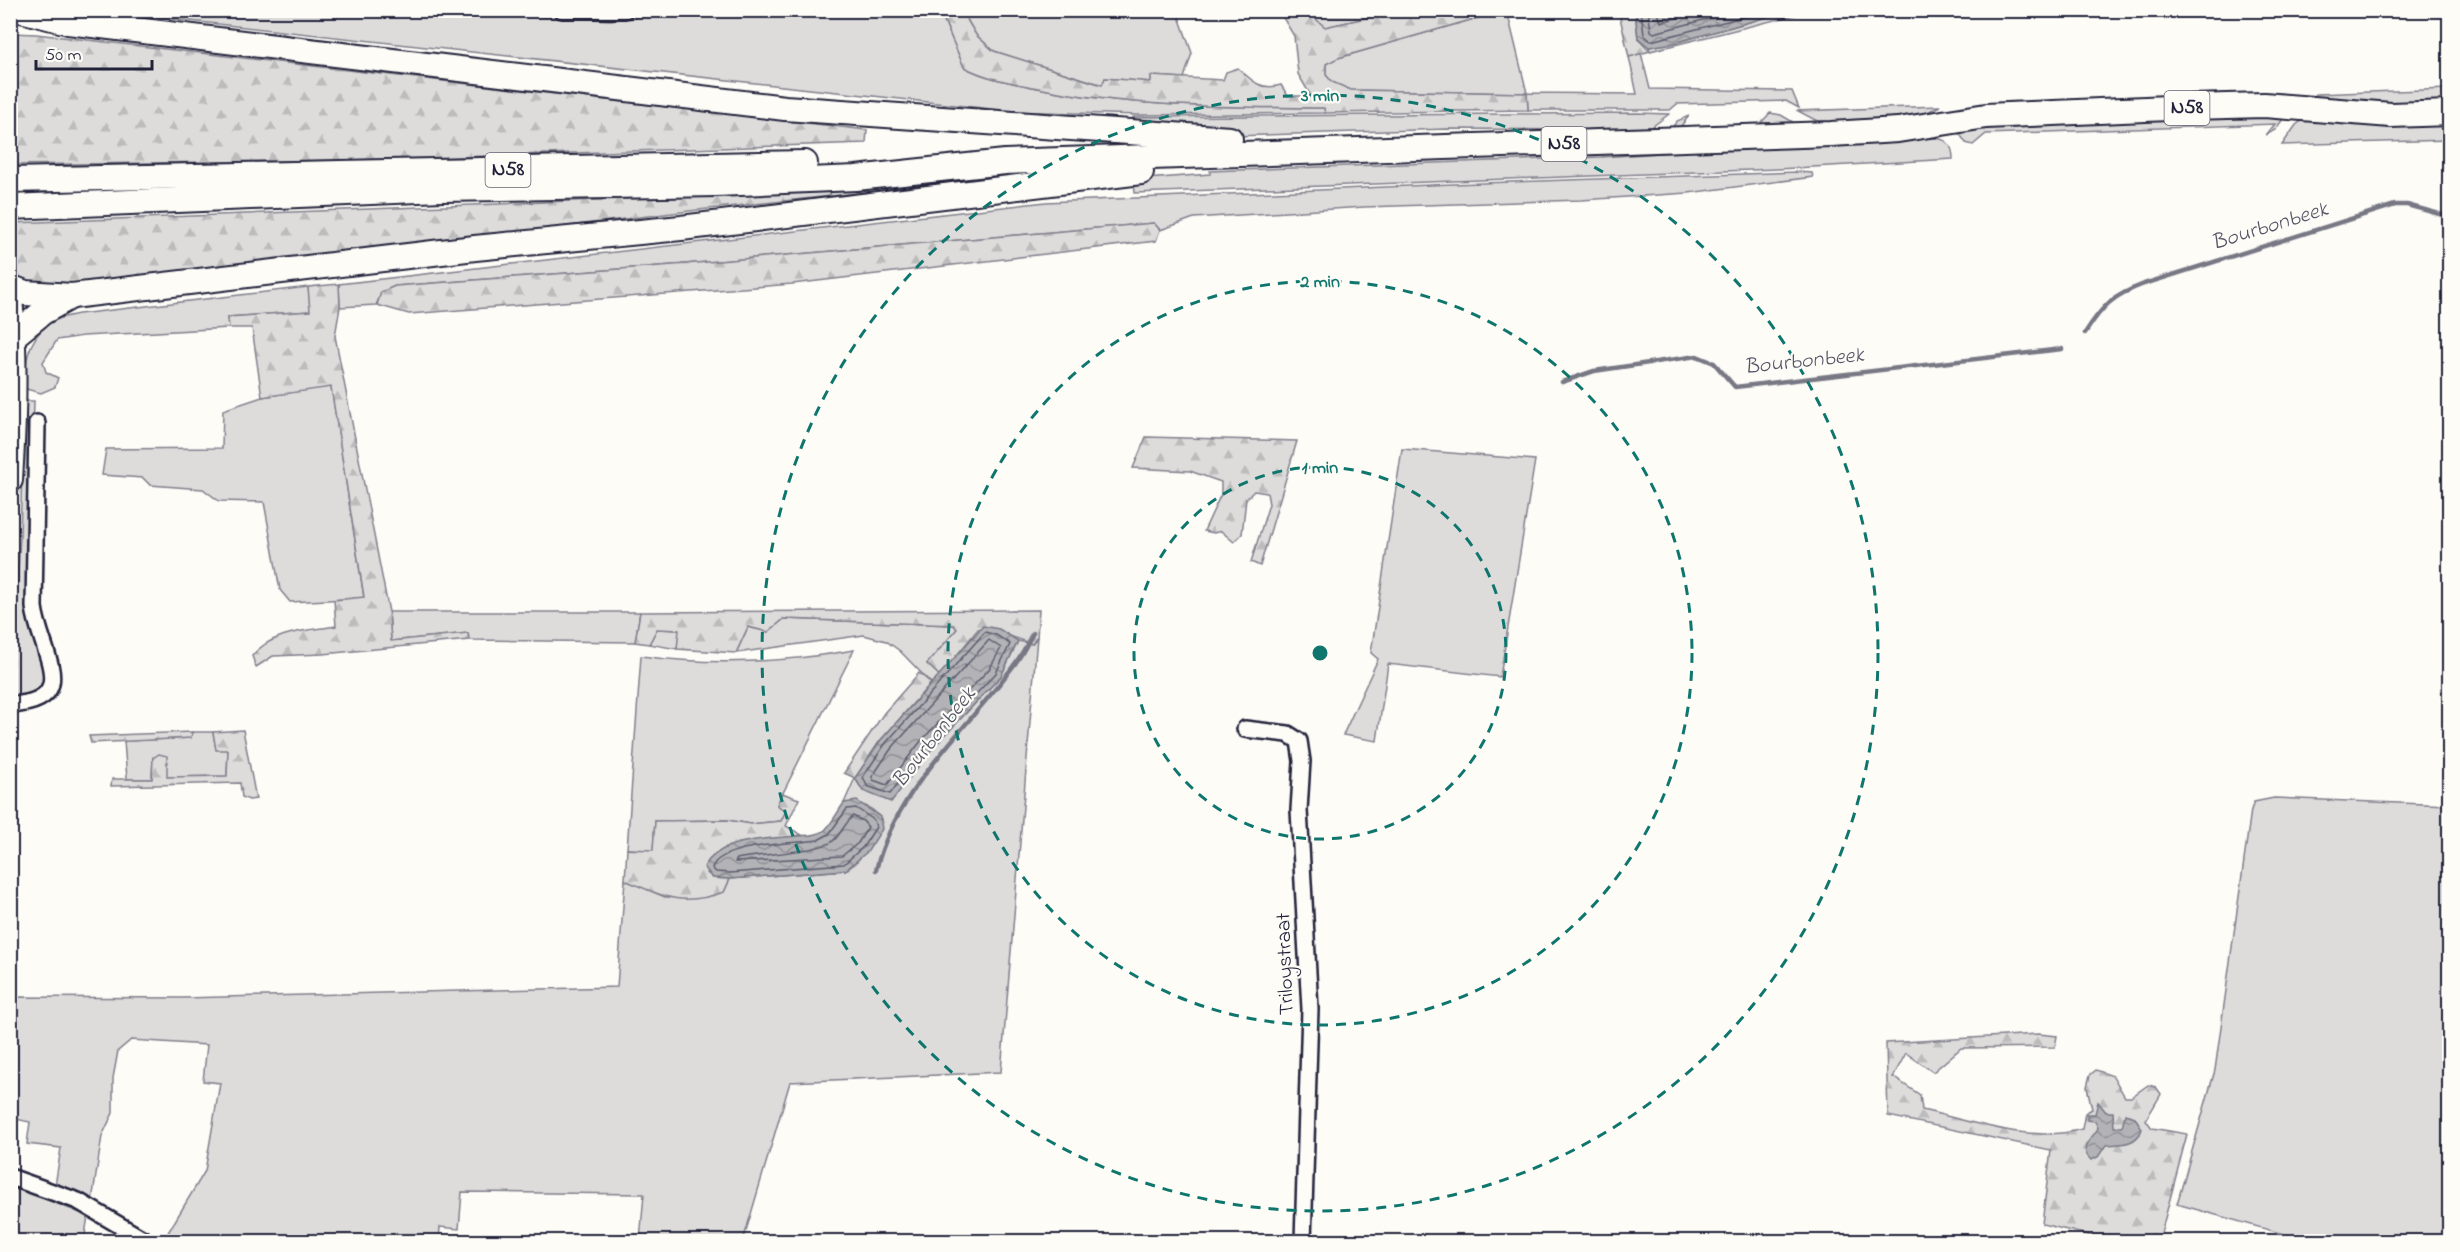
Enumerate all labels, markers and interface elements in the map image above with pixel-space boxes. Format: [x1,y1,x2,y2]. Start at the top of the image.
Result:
scale bar [36,33,152,71]
text: 50 m [45,43,82,69]
text: 3 min [1300,84,1339,110]
road number: N58 [2164,91,2210,125]
road number: N58 [1542,127,1586,161]
road number: N58 [486,153,530,187]
water label: Bourbonbeek [2208,194,2334,260]
text: 2 min [1299,270,1340,296]
water label: Bourbonbeek [1742,340,1867,384]
text: 1 min [1302,456,1338,482]
centre of rings [1310,643,1330,663]
water label: Bourbonbeek [885,680,986,795]
street label: Triloystraat [1269,912,1305,1016]

